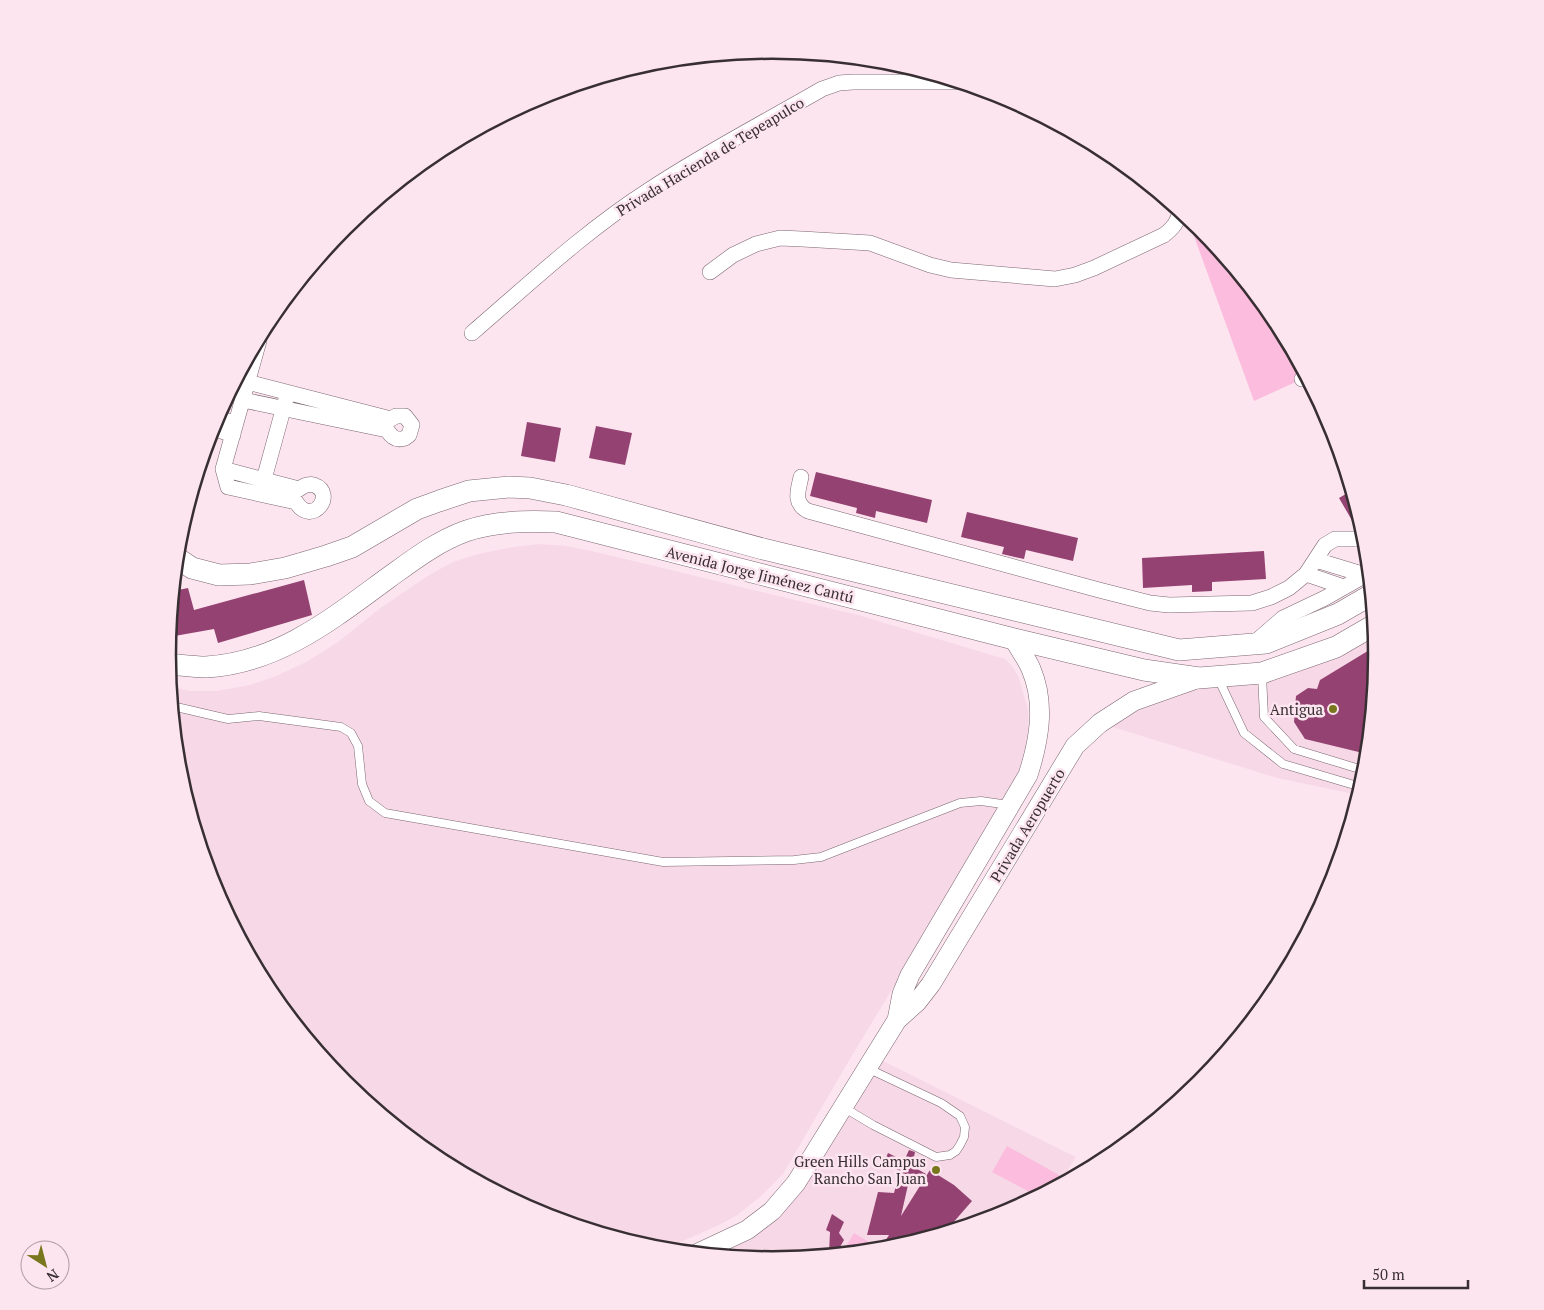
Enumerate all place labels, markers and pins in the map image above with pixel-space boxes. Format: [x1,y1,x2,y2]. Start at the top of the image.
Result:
place label: Antigua [1270,699,1323,719]
marker: Antigua [1327,703,1339,715]
place label: Green Hills Campus Rancho San Juan [794,1151,926,1188]
marker: Green Hills Campus Rancho San Juan [930,1164,942,1176]

